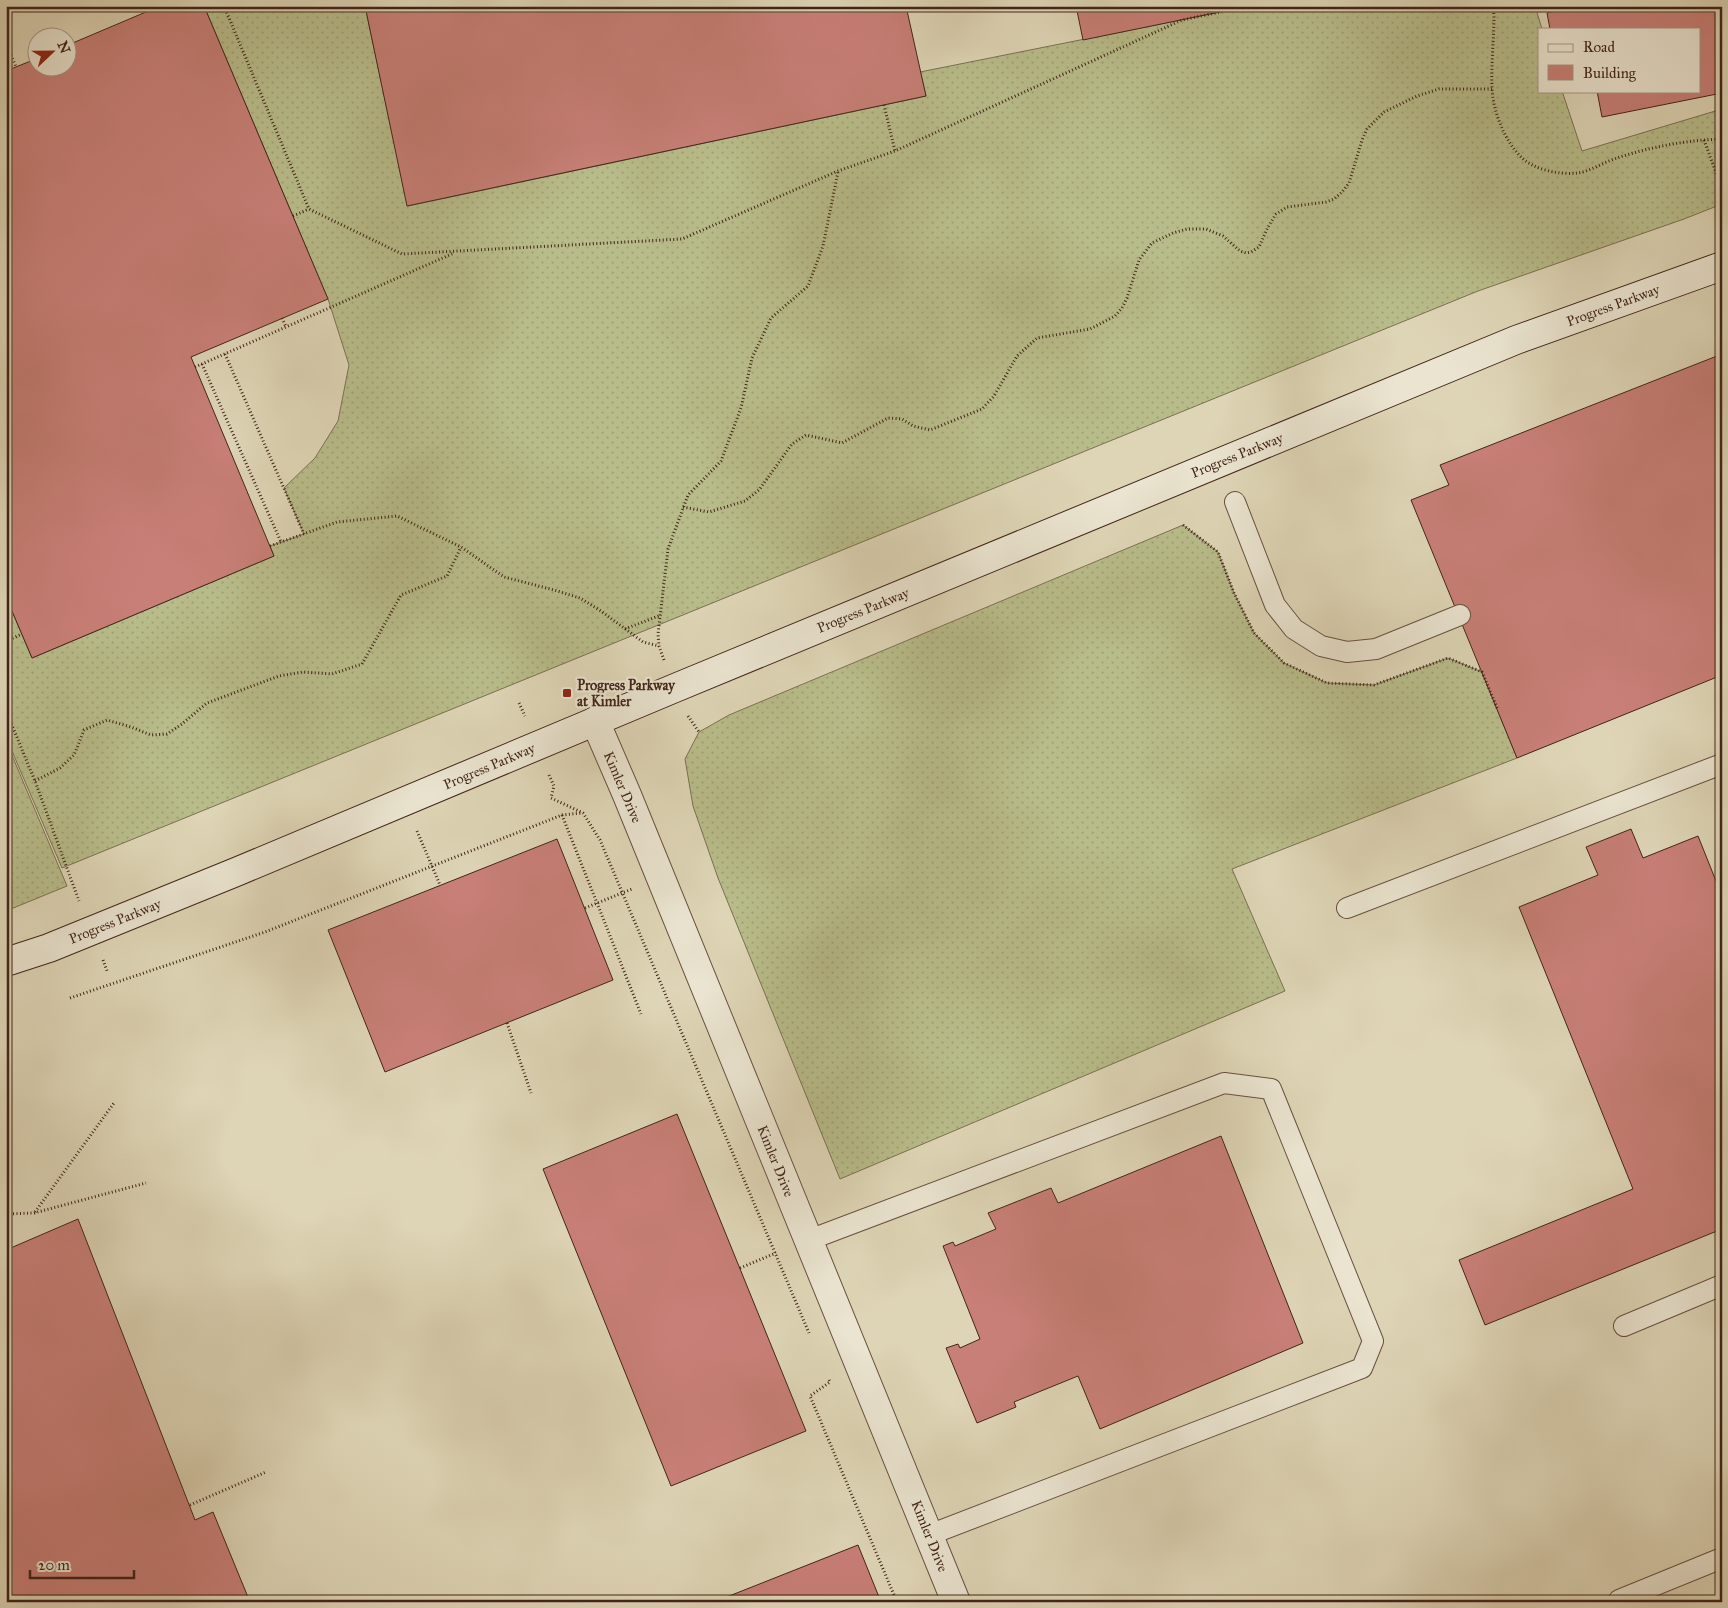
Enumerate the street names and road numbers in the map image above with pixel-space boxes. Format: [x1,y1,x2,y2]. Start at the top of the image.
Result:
street label: Progress Parkway [1564,281,1662,330]
street label: Progress Parkway [1189,429,1286,482]
street label: Progress Parkway [815,584,912,637]
street label: Progress Parkway [441,739,538,793]
street label: Kimler Drive [600,749,645,826]
street label: Progress Parkway [67,895,164,948]
street label: Kimler Drive [753,1123,798,1200]
street label: Kimler Drive [907,1498,952,1575]

